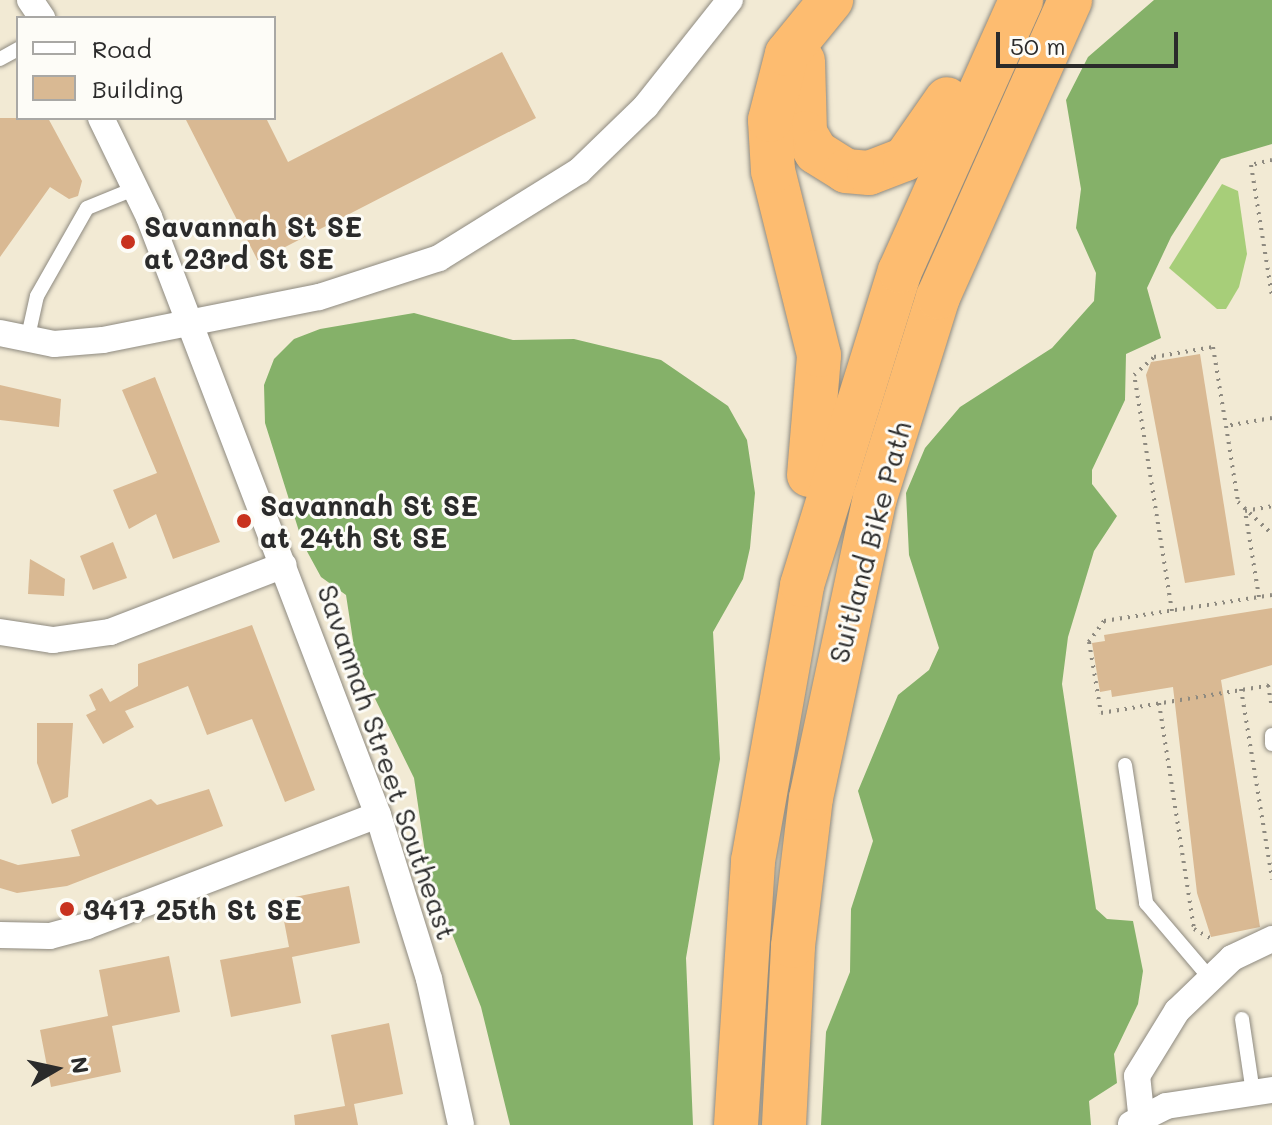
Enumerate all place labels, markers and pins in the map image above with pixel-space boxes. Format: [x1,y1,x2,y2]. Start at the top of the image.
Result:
place label: Savannah St SE at 23rd St SE [144,209,362,275]
marker: Savannah St SE at 23rd St SE [119,233,137,251]
place label: Savannah St SE at 24th St SE [260,488,478,554]
marker: Savannah St SE at 24th St SE [235,512,253,530]
place label: 3417 25th St SE [83,892,302,926]
marker: 3417 25th St SE [58,900,76,918]

